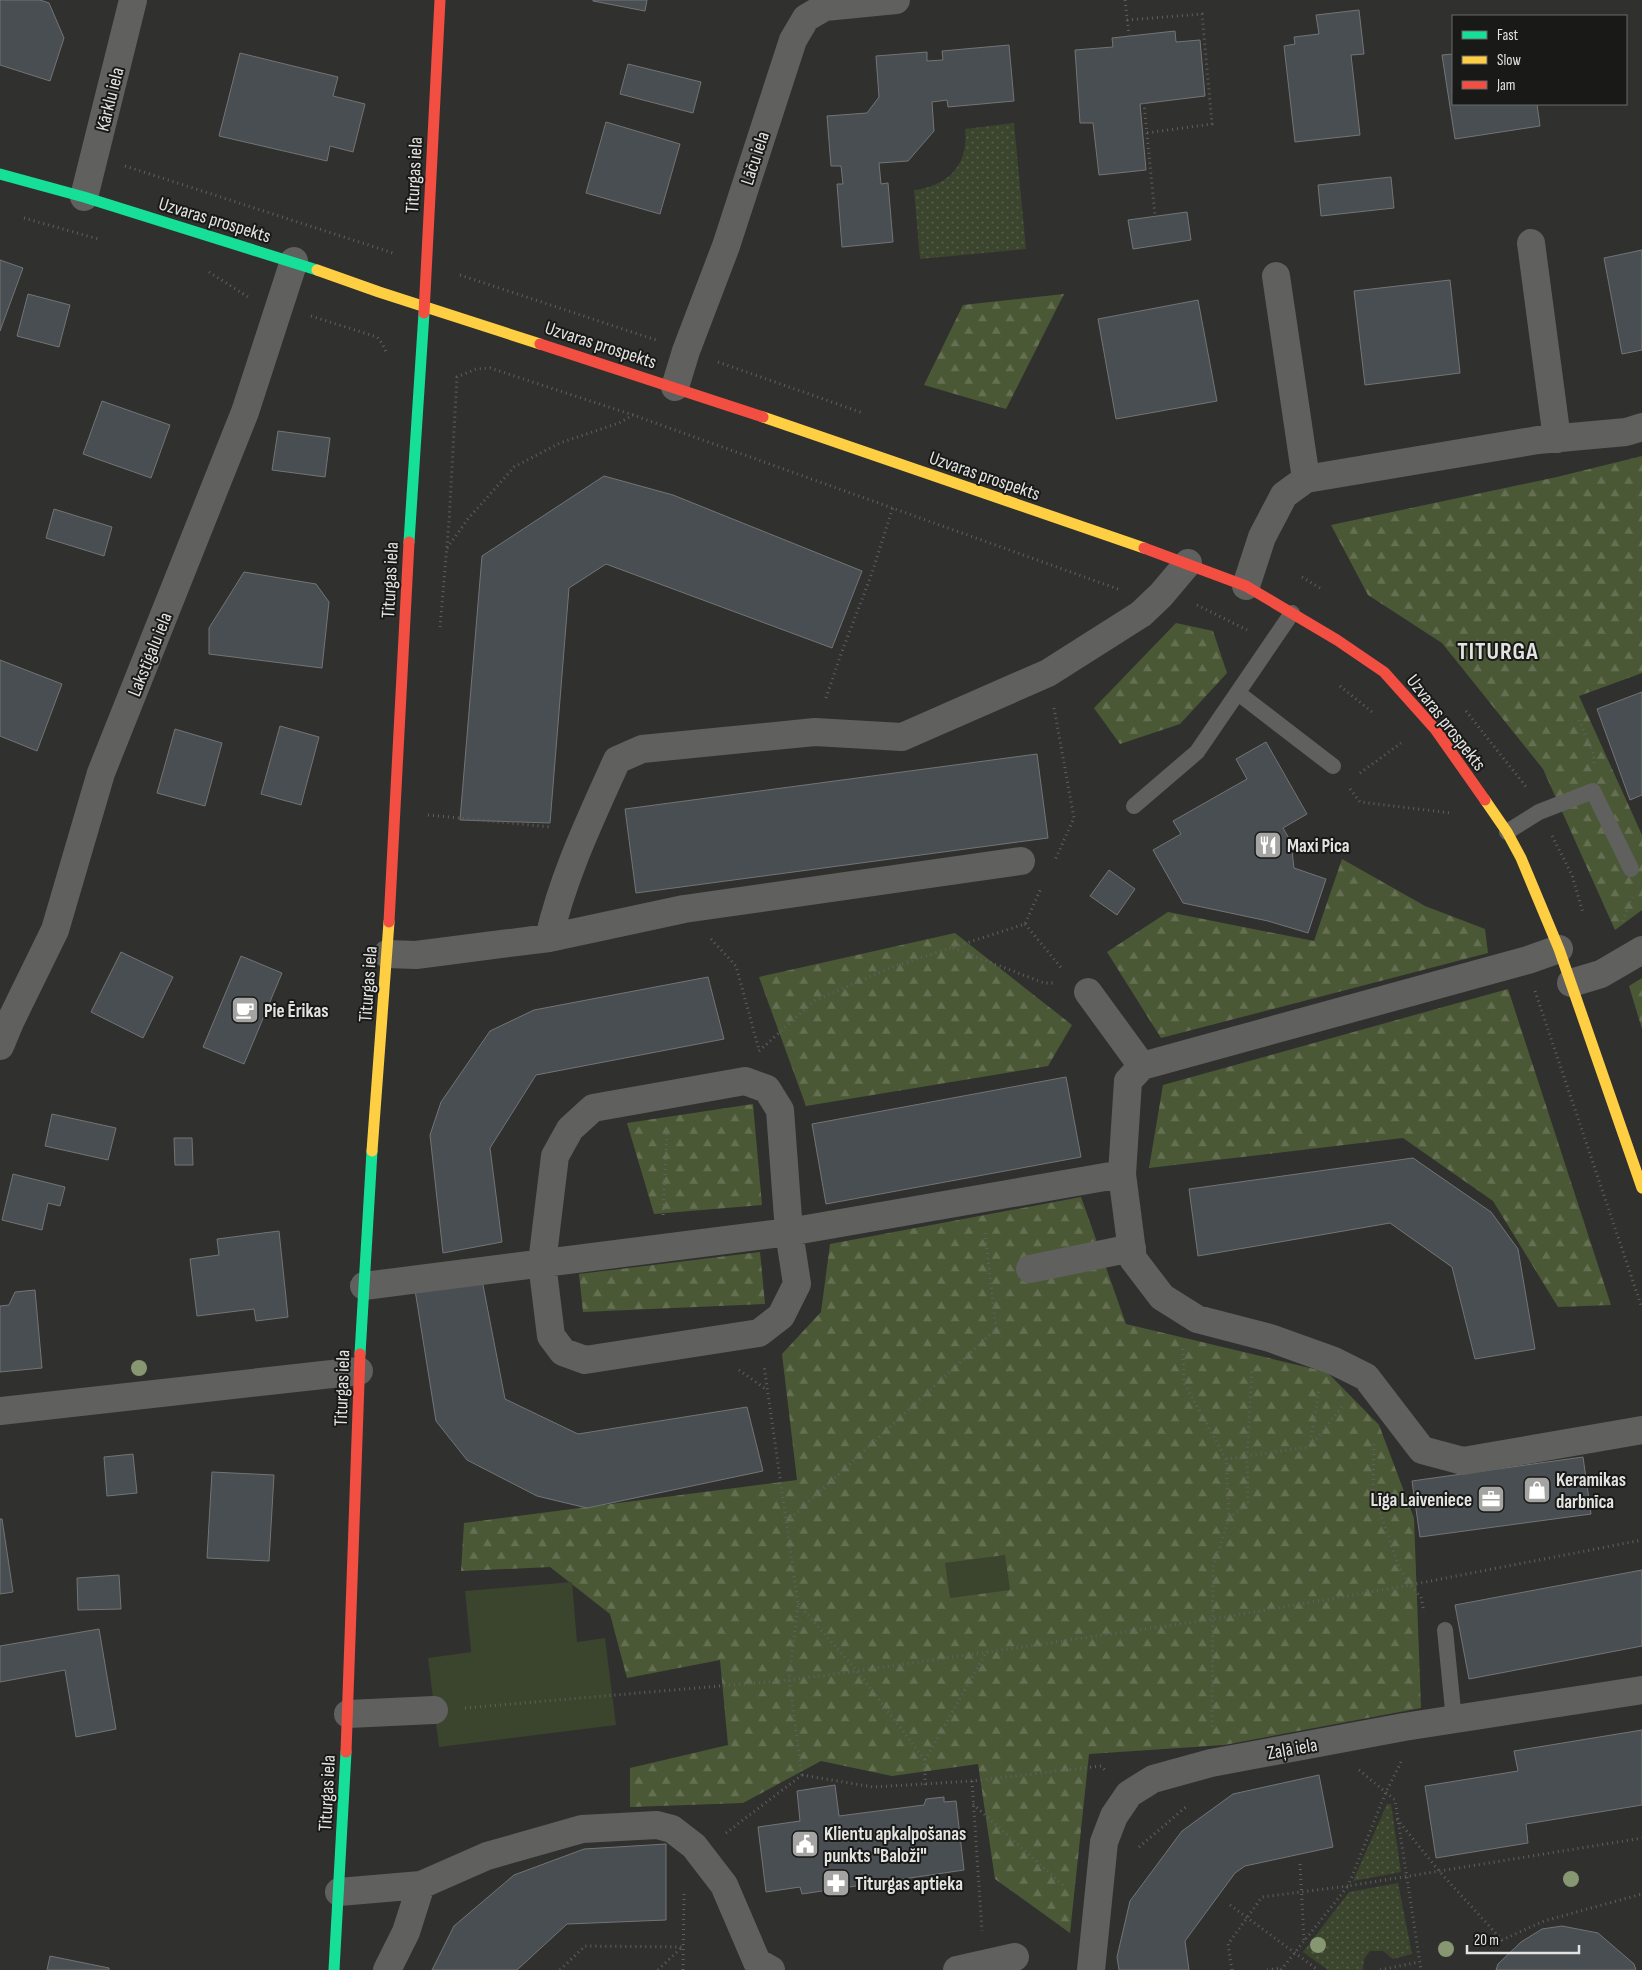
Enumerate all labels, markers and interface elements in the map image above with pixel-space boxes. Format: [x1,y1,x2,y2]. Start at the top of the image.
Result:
legend [1452,15,1627,105]
text: Fast [1497,26,1519,45]
text: Slow [1497,51,1521,70]
street label: Kārklu iela [91,65,129,134]
text: Jam [1496,76,1515,95]
street label: Lāču iela [736,129,775,188]
street label: Titurgas iela [401,136,428,214]
street label: Uzvaras prospekts [156,192,274,248]
street label: Uzvaras prospekts [542,317,659,374]
street label: Uzvaras prospekts [926,447,1043,506]
street label: Titurgas iela [377,541,404,619]
street label: Lakstīgalu iela [123,609,178,700]
district label: TITURGA [1457,637,1539,666]
street label: Uzvaras prospekts [1401,670,1491,776]
restaurant icon: Maxi Pica [1253,830,1283,860]
place label: Maxi Pica [1287,835,1350,858]
street label: Titurgas iela [354,945,383,1023]
cafe icon: Pie Ērikas [230,995,260,1025]
place label: Pie Ērikas [264,1000,329,1023]
street label: Titurgas iela [330,1349,355,1427]
place label: Keramikas darbnīca [1556,1469,1626,1514]
shop icon: Keramikas darbnīca [1522,1475,1552,1505]
office icon: Līga Laiveniece [1476,1484,1506,1514]
place label: Līga Laiveniece [1370,1489,1472,1512]
street label: Zaļā iela [1265,1734,1319,1765]
street label: Titurgas iela [314,1754,341,1832]
place label: Klientu apkalpošanas punkts "Baloži" [824,1823,966,1868]
public building icon: Klientu apkalpošanas punkts "Baloži" [790,1829,820,1859]
pharmacy icon: Titurgas aptieka [821,1868,851,1898]
place label: Titurgas aptieka [855,1873,963,1896]
scale bar [1467,1922,1580,1954]
text: 20 m [1474,1931,1499,1950]

